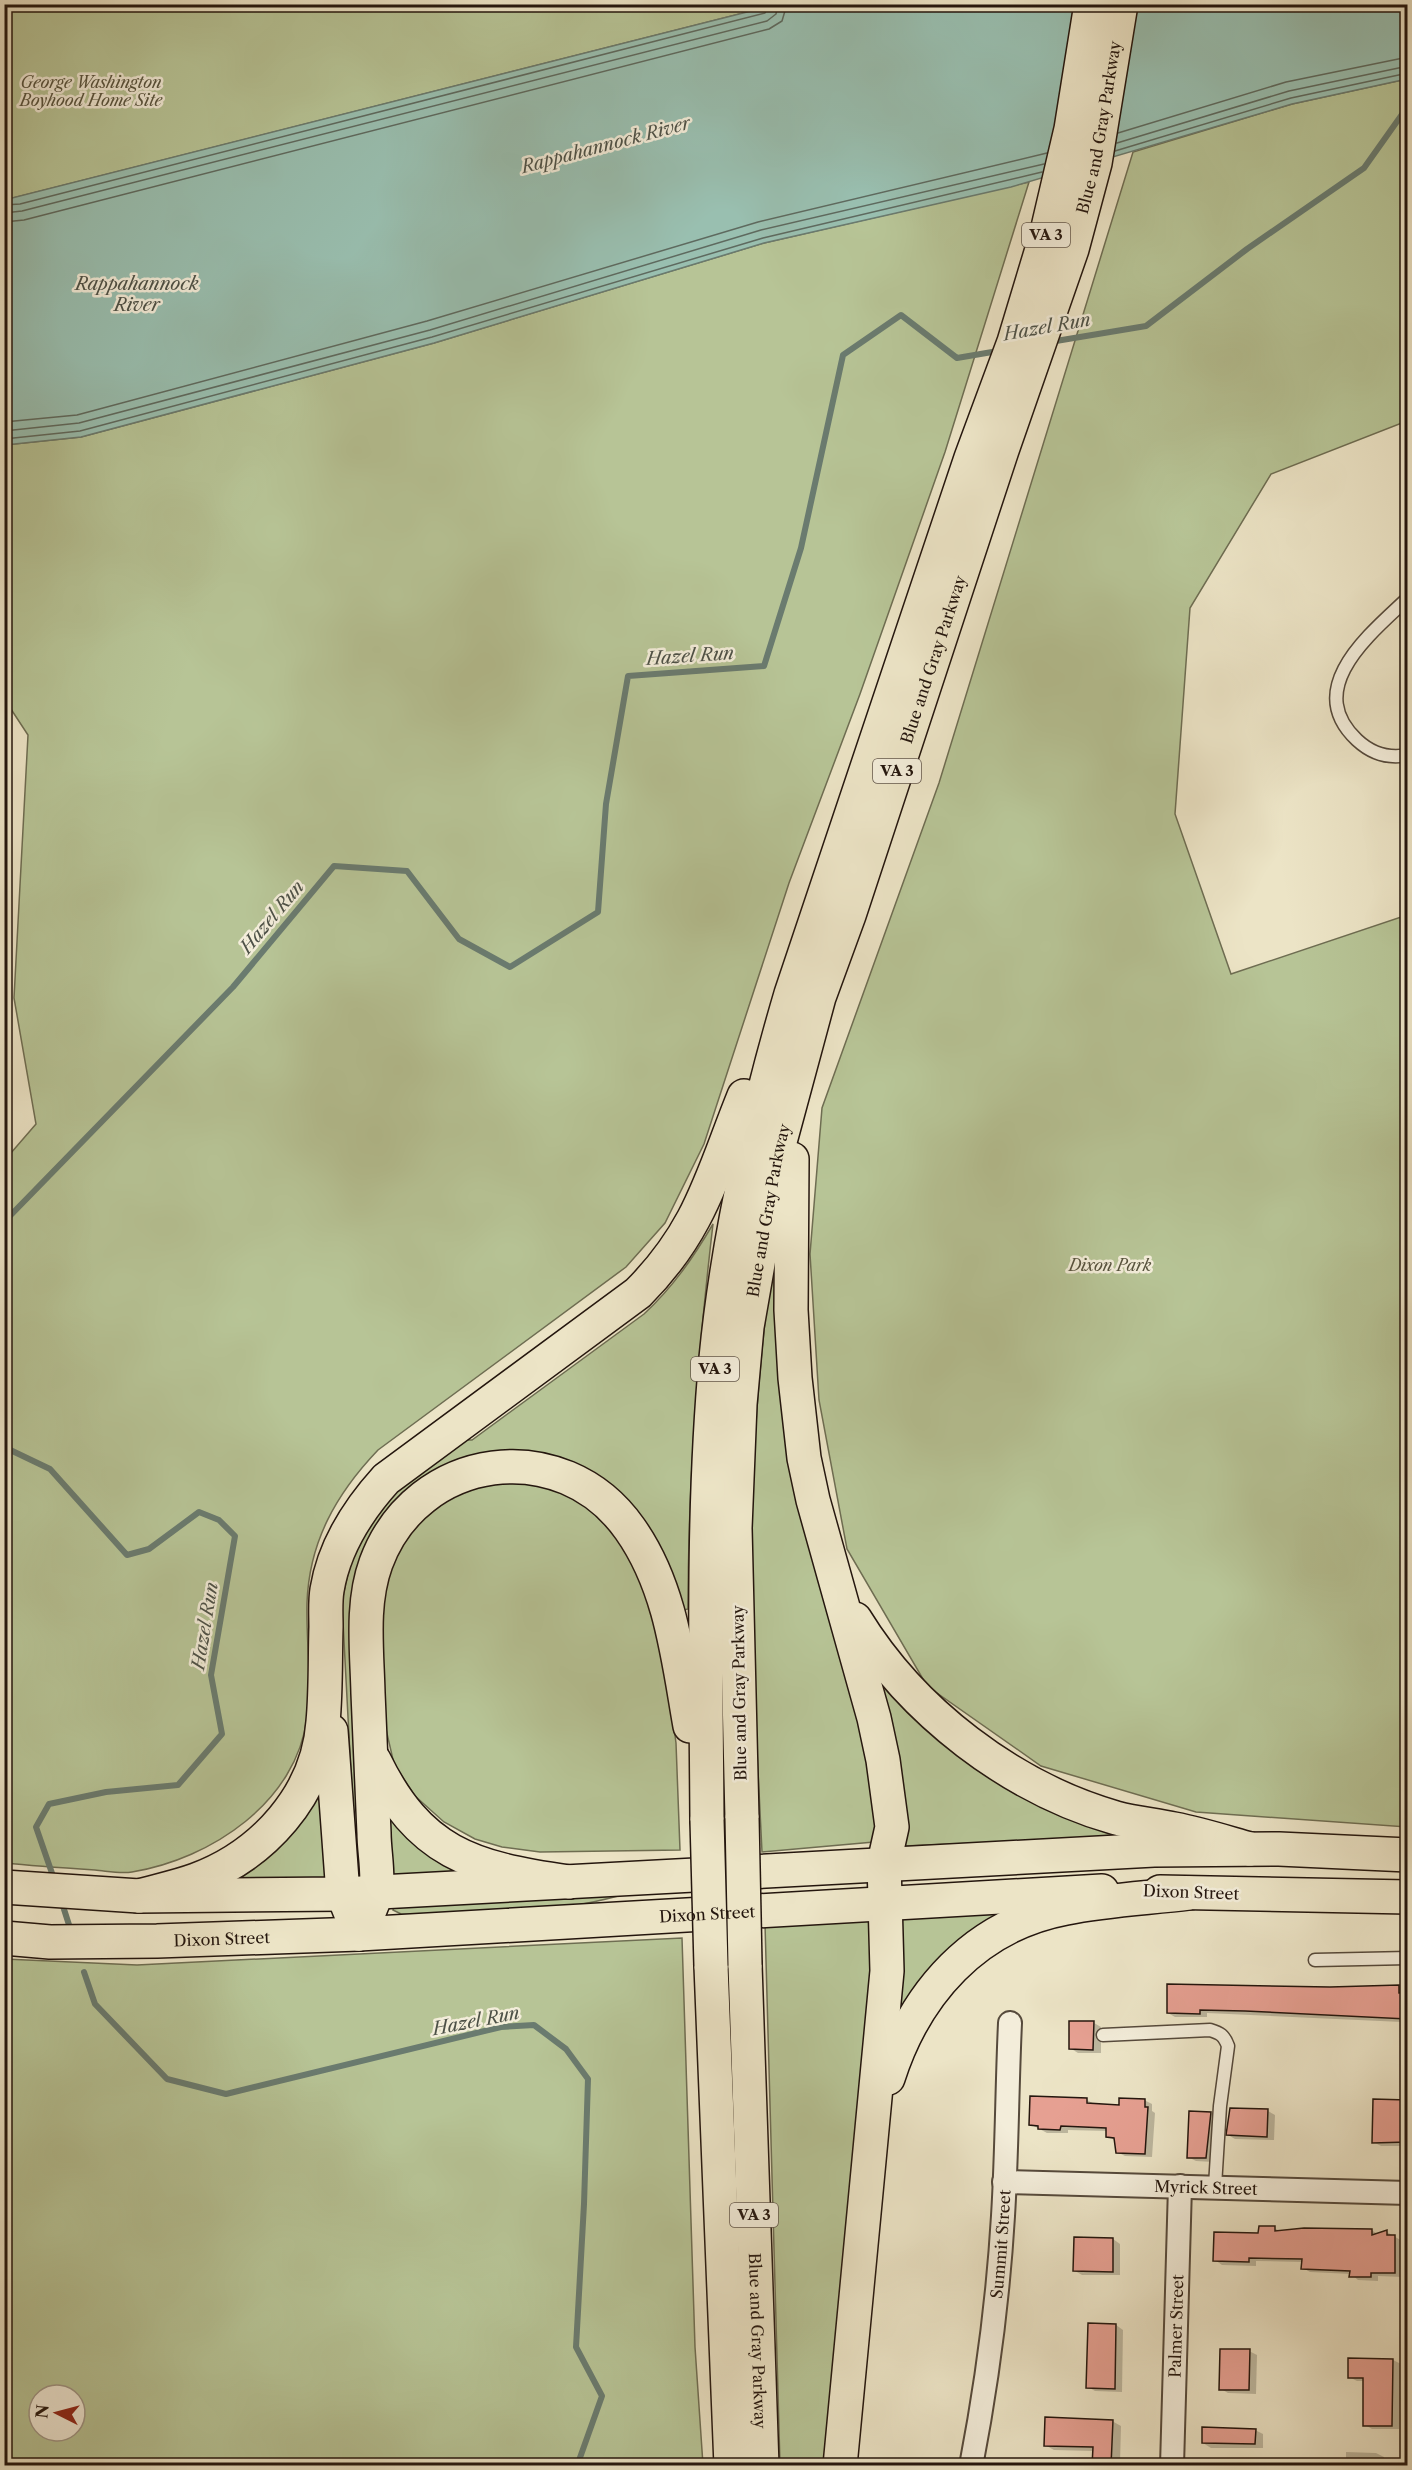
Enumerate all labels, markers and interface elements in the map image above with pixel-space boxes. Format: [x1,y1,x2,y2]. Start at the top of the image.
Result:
street label: Blue and Gray Parkway [1072,38,1125,216]
park label: George Washington Boyhood Home Site [18,72,164,110]
water label: Rappahannock River [517,111,695,179]
road number: VA 3 [1022,223,1070,247]
water label: Rappahannock River [73,273,199,316]
water label: Hazel Run [1000,308,1092,346]
street label: Blue and Gray Parkway [896,572,970,746]
water label: Hazel Run [643,642,735,670]
road number: VA 3 [873,759,921,783]
water label: Hazel Run [234,876,309,959]
street label: Blue and Gray Parkway [742,1120,795,1299]
park label: Dixon Park [1067,1255,1152,1275]
road number: VA 3 [691,1357,739,1381]
water label: Hazel Run [187,1581,223,1673]
street label: Blue and Gray Parkway [727,1604,751,1781]
street label: Dixon Street [1143,1880,1240,1904]
street label: Dixon Street [658,1901,756,1927]
street label: Dixon Street [173,1927,271,1950]
water label: Hazel Run [429,2002,522,2041]
street label: Myrick Street [1154,2176,1258,2199]
street label: Summit Street [986,2189,1014,2300]
road number: VA 3 [730,2203,778,2227]
street label: Blue and Gray Parkway [745,2253,771,2430]
street label: Palmer Street [1165,2274,1187,2378]
north arrow [27,2383,87,2443]
text: N [31,2403,53,2419]

